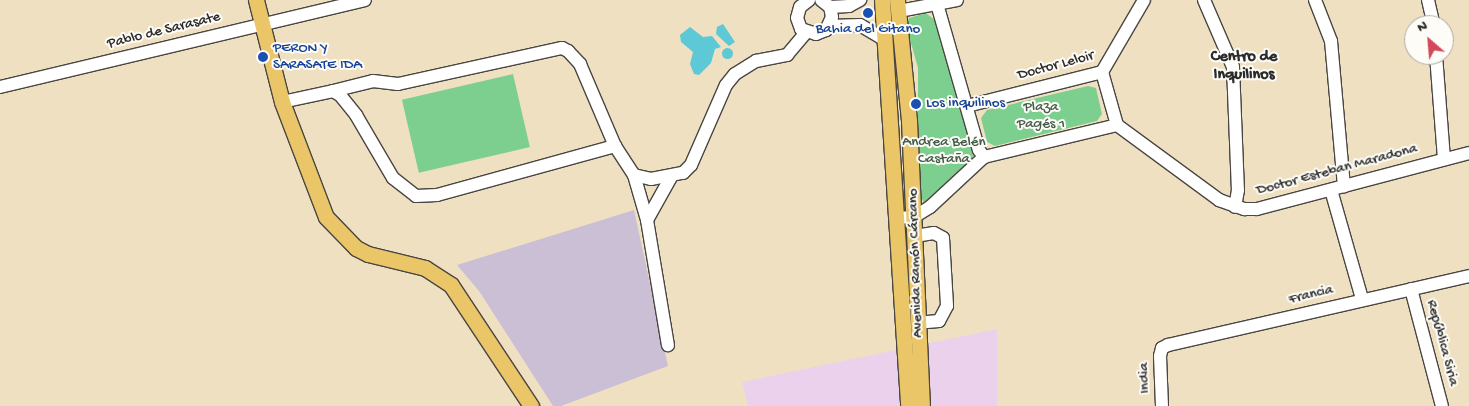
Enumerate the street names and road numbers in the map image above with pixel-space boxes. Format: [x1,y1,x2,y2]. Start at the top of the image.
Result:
street label: Pablo de Sarasate [106,8,222,54]
street label: Doctor Leloir [1016,47,1096,85]
street label: Doctor Esteban Maradona [1255,140,1419,200]
street label: Avenida Ramón Cárcano [904,188,928,338]
street label: Francia [1287,281,1335,309]
street label: República Siria [1422,298,1462,388]
street label: India [1135,362,1155,394]

